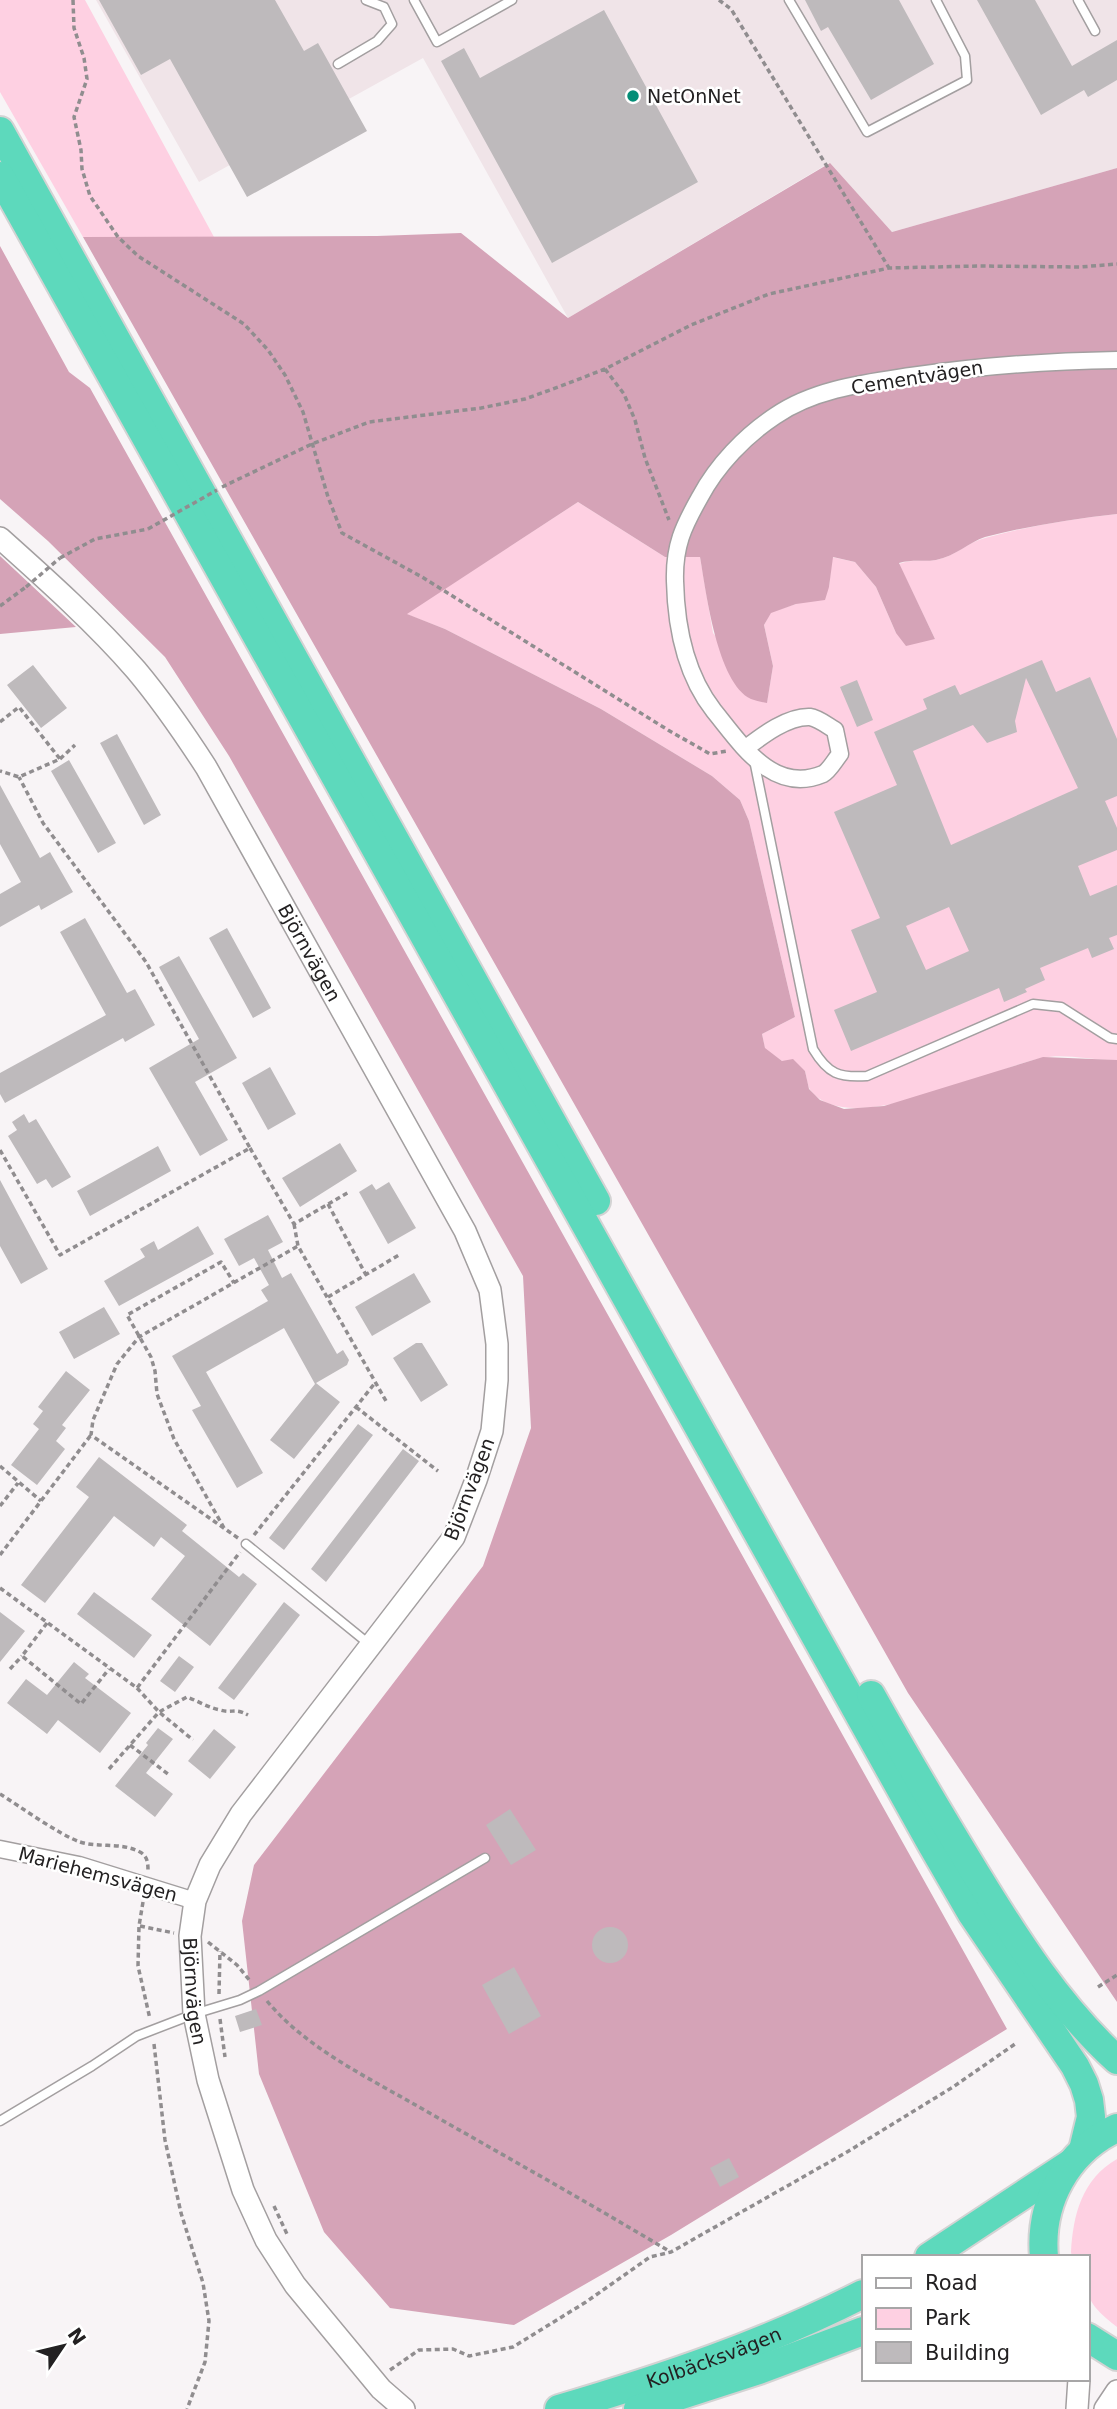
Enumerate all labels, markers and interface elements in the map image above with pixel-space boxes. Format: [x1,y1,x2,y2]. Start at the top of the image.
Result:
place label: NetOnNet [647,85,741,107]
marker: NetOnNet [625,88,641,104]
street label: Cementvägen [849,356,985,398]
street label: Björnvägen [274,900,346,1005]
street label: Björnvägen [439,1435,499,1543]
street label: Mariehemsvägen [16,1842,180,1906]
street label: Björnvägen [179,1937,211,2047]
legend [862,2255,1089,2381]
text: Road [925,2271,978,2295]
text: Park [925,2306,971,2330]
north arrow [28,2311,98,2381]
street label: Kolbäcksvägen [643,2322,784,2392]
text: N [63,2323,90,2349]
text: Building [925,2341,1010,2365]

